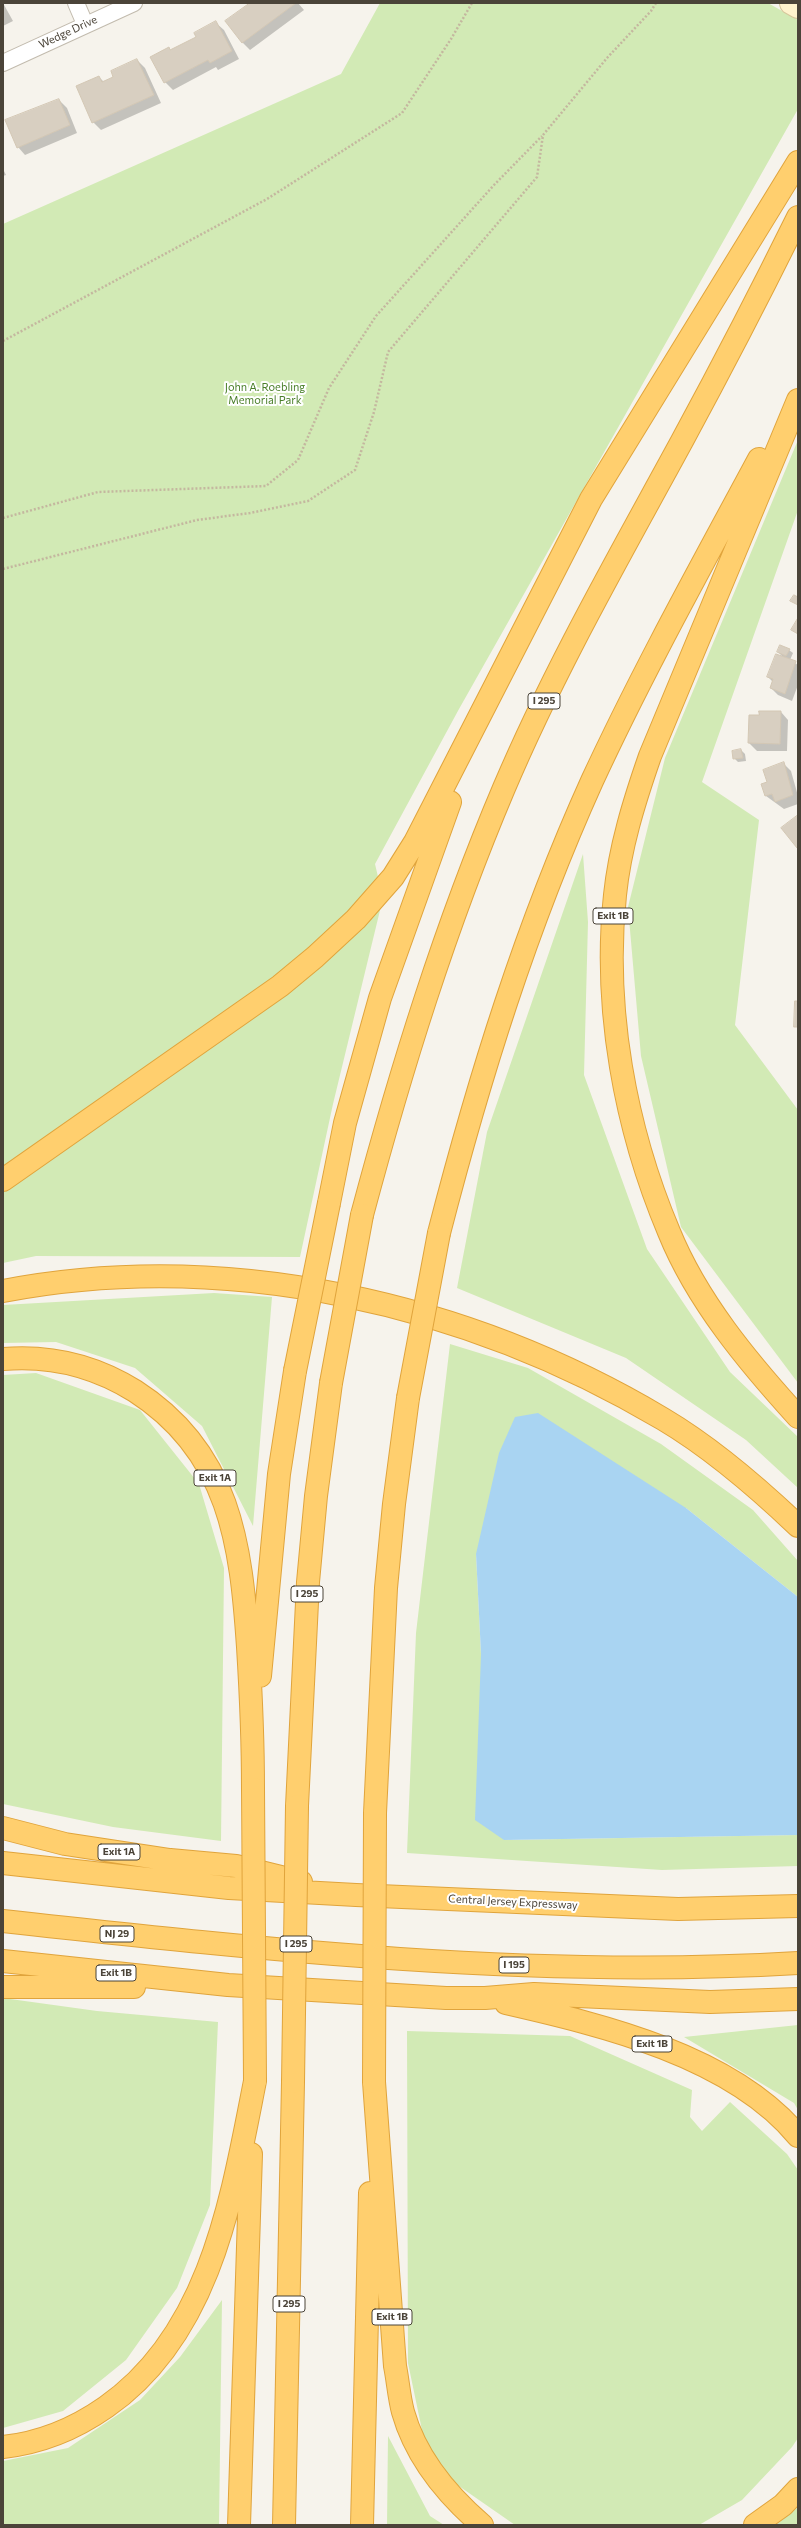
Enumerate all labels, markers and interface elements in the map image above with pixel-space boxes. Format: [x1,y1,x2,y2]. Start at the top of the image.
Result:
street label: Wedge Drive [37,13,99,51]
park label: John A. Roebling Memorial Park [225,380,305,406]
road number: I 295 [528,693,560,709]
road number: Exit 1B [593,908,633,924]
road number: Exit 1A [194,1470,236,1486]
road number: I 295 [291,1586,323,1602]
road number: Exit 1A [98,1844,140,1860]
street label: Central Jersey Expressway [448,1892,578,1912]
road number: NJ 29 [100,1926,134,1942]
road number: I 295 [280,1936,312,1952]
road number: I 195 [499,1957,529,1973]
road number: Exit 1B [96,1965,136,1981]
road number: Exit 1B [632,2036,672,2052]
road number: I 295 [273,2296,305,2312]
road number: Exit 1B [372,2309,412,2325]

